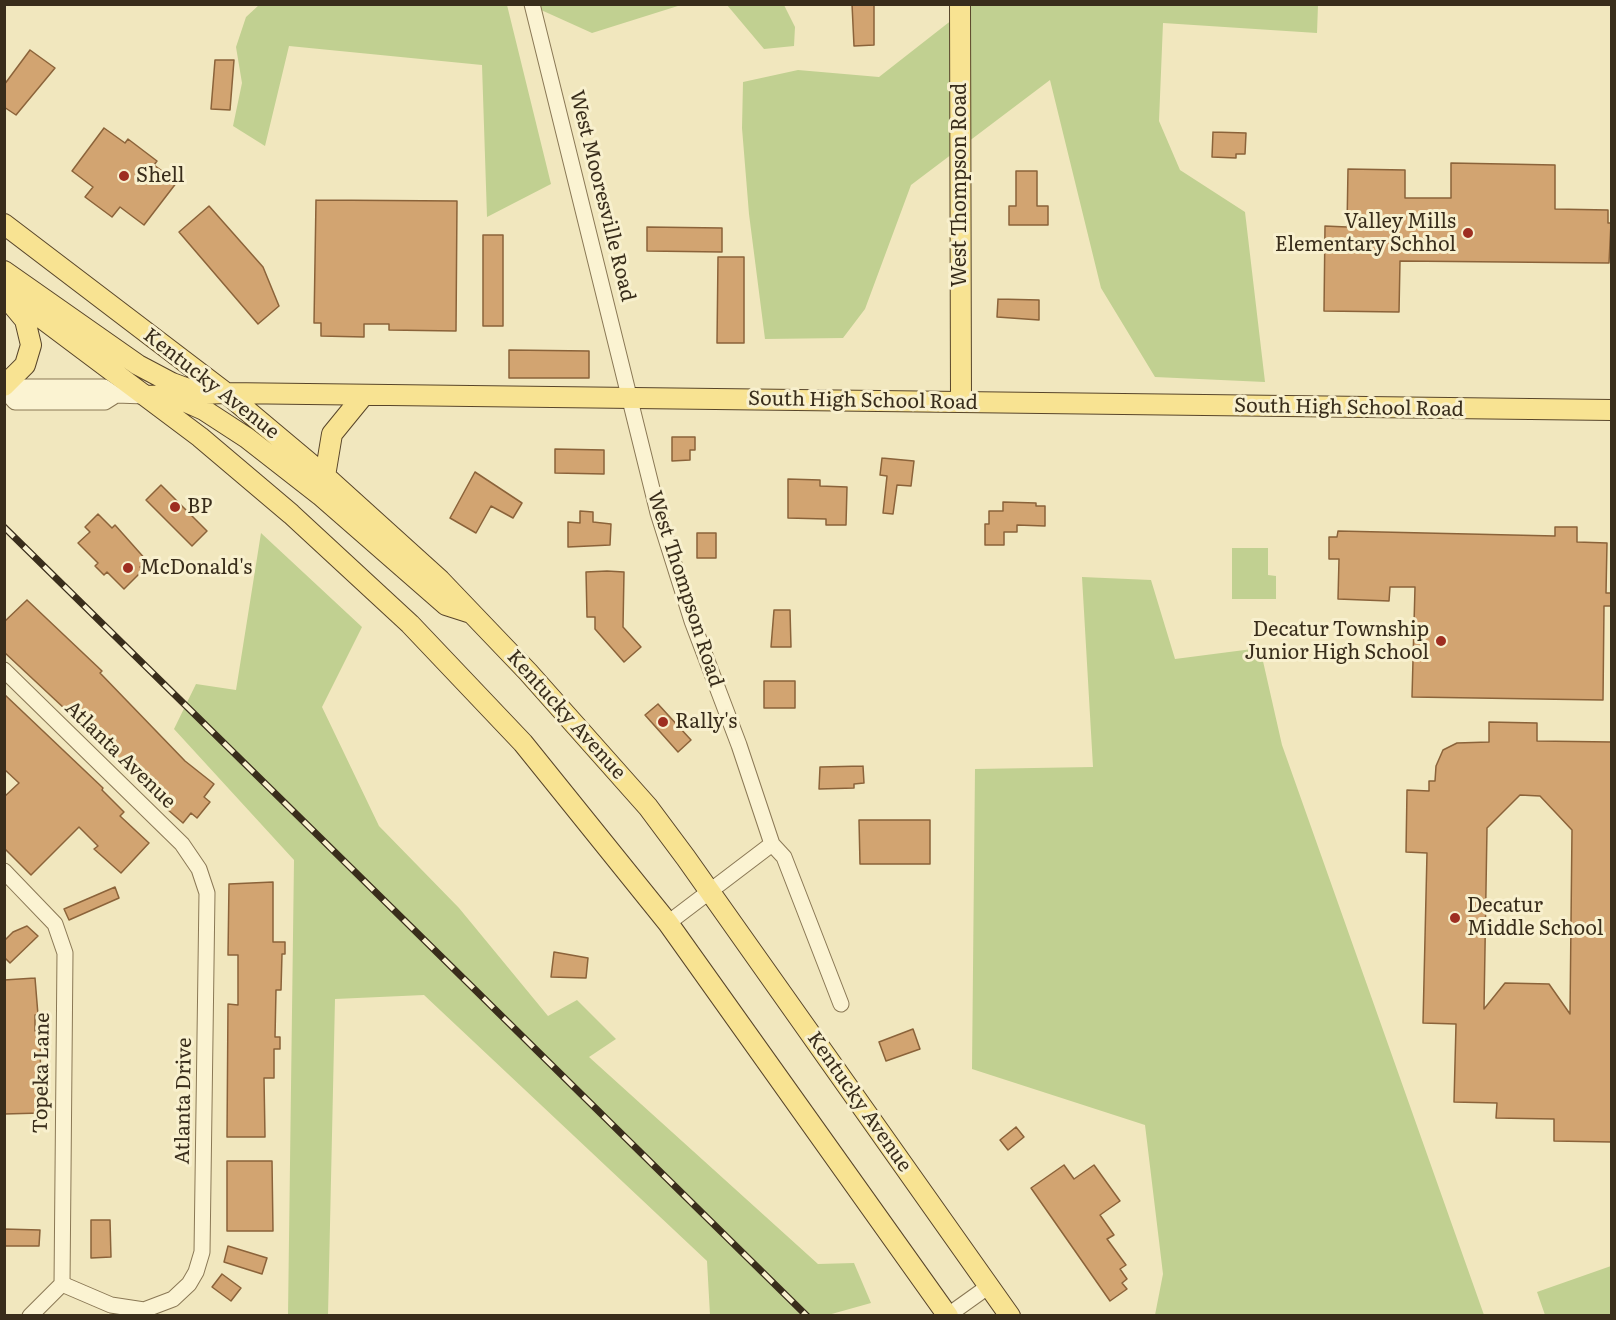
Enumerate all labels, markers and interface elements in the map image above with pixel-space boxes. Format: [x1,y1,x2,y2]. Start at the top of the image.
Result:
street label: West Thompson Road [948,83,972,287]
street label: West Mooresville Road [564,88,640,304]
place label: Shell [136,164,185,188]
marker: Shell [117,169,131,183]
place label: Valley Mills Elementary Schhol [1275,210,1456,257]
marker: Valley Mills Elementary Schhol [1461,226,1475,240]
street label: Kentucky Avenue [138,324,284,444]
street label: South High School Road [748,387,978,415]
street label: South High School Road [1234,394,1464,422]
street label: West Thompson Road [642,488,728,690]
place label: BP [187,495,212,519]
marker: BP [168,500,182,514]
place label: McDonald's [140,556,252,580]
marker: McDonald's [121,561,135,575]
place label: Decatur Township Junior High School [1245,618,1429,665]
marker: Decatur Township Junior High School [1434,634,1448,648]
street label: Kentucky Avenue [502,645,630,785]
street label: Atlanta Avenue [60,696,180,814]
place label: Rally's [675,710,737,734]
marker: Rally's [656,715,670,729]
place label: Decatur Middle School [1467,894,1603,941]
marker: Decatur Middle School [1448,911,1462,925]
street label: Topeka Lane [29,1012,55,1134]
street label: Kentucky Avenue [802,1027,916,1177]
street label: Atlanta Drive [171,1037,197,1165]

